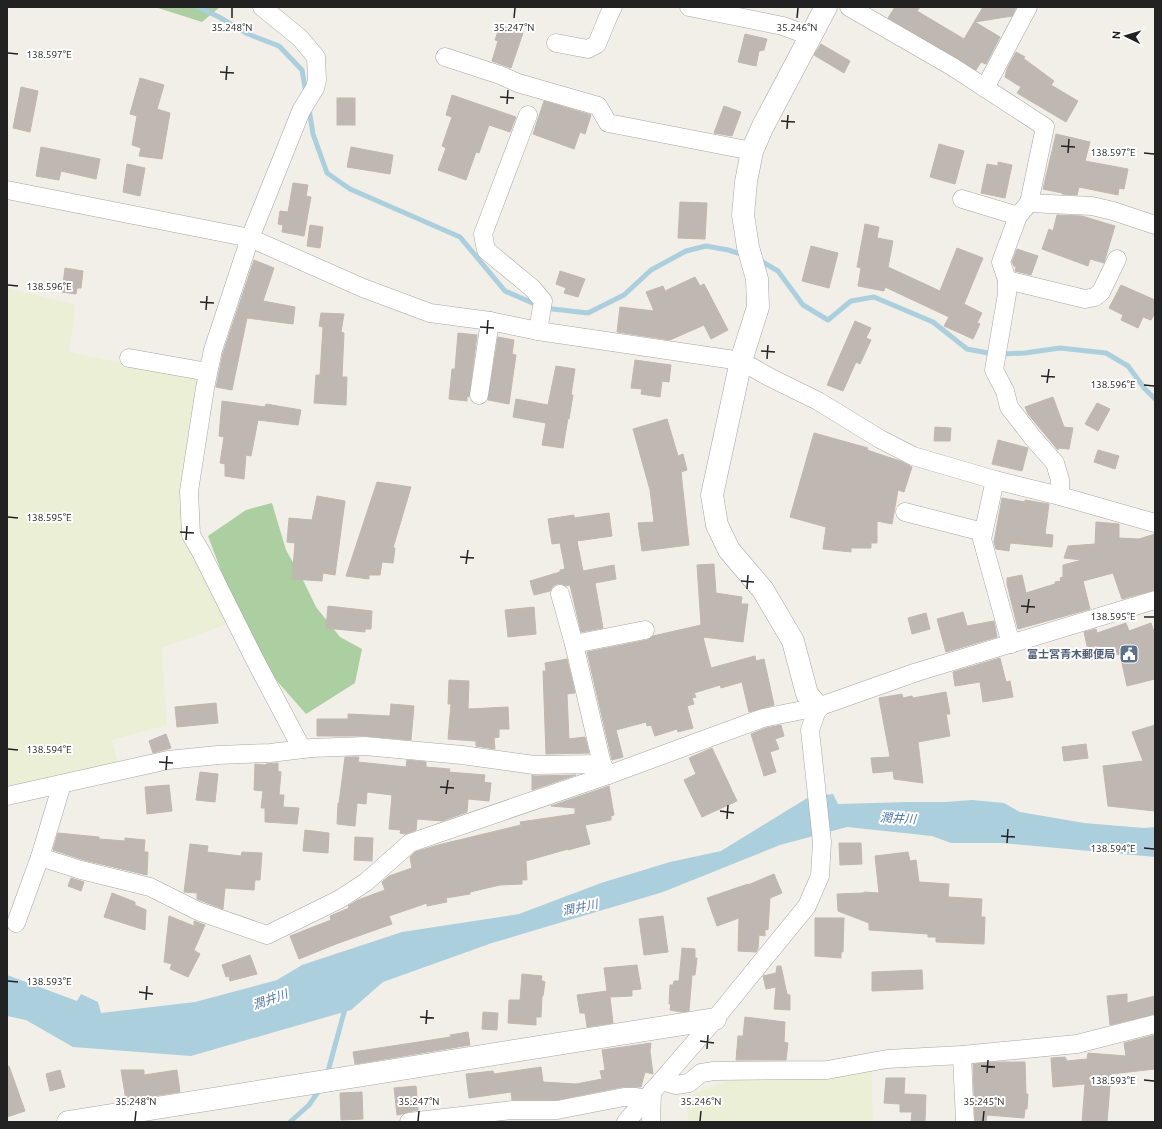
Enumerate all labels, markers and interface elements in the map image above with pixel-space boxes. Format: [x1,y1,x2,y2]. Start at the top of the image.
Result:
north arrow [1106,16,1146,56]
text: 35.248°N [211,22,253,33]
text: 35.247°N [493,22,535,33]
text: 35.246°N [776,22,818,33]
text: N [1110,31,1122,40]
text: 138.597°E [26,49,72,60]
text: 138.597°E [1090,147,1136,158]
text: 138.596°E [26,281,72,292]
text: 138.596°E [1090,379,1136,390]
text: 138.595°E [26,512,72,523]
text: 138.595°E [1090,611,1136,622]
public building icon: 富士宮青木郵便局 [1118,643,1140,665]
place label: 富士宮青木郵便局 [1027,648,1115,660]
text: 138.594°E [26,744,72,755]
water label: 潤井川 [880,811,918,826]
text: 138.594°E [1090,843,1136,854]
water label: 潤井川 [561,896,601,917]
text: 138.593°E [26,976,72,987]
water label: 潤井川 [251,986,291,1011]
text: 138.593°E [1090,1075,1136,1086]
text: 35.248°N [115,1096,157,1107]
text: 35.247°N [398,1096,440,1107]
text: 35.246°N [680,1096,722,1107]
text: 35.245°N [963,1096,1005,1107]

